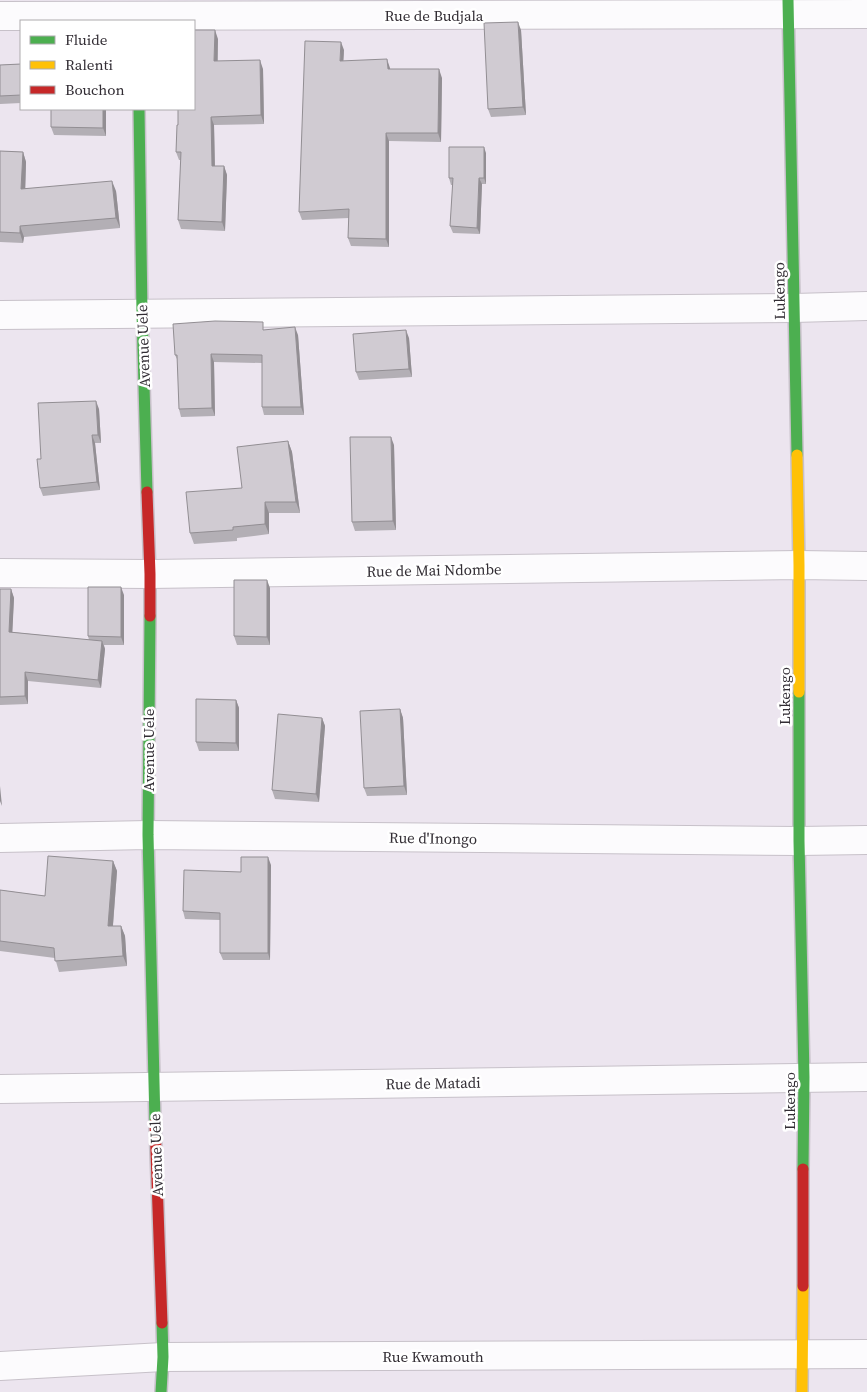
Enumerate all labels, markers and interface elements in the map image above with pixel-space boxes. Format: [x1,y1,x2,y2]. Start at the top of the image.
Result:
street label: Rue de Budjala [385,5,484,26]
legend [20,20,195,110]
text: Fluide [65,29,108,50]
text: Ralenti [65,54,113,75]
text: Bouchon [65,79,125,100]
street label: Lukengo [768,262,790,320]
street label: Avenue Uele [131,304,155,388]
street label: Rue de Mai Ndombe [366,558,502,582]
street label: Lukengo [774,667,795,725]
street label: Avenue Uele [138,708,159,791]
street label: Rue d'Inongo [389,827,477,849]
street label: Rue de Matadi [385,1072,481,1094]
street label: Lukengo [779,1072,800,1130]
street label: Avenue Uele [144,1113,168,1197]
street label: Rue Kwamouth [382,1346,484,1367]

